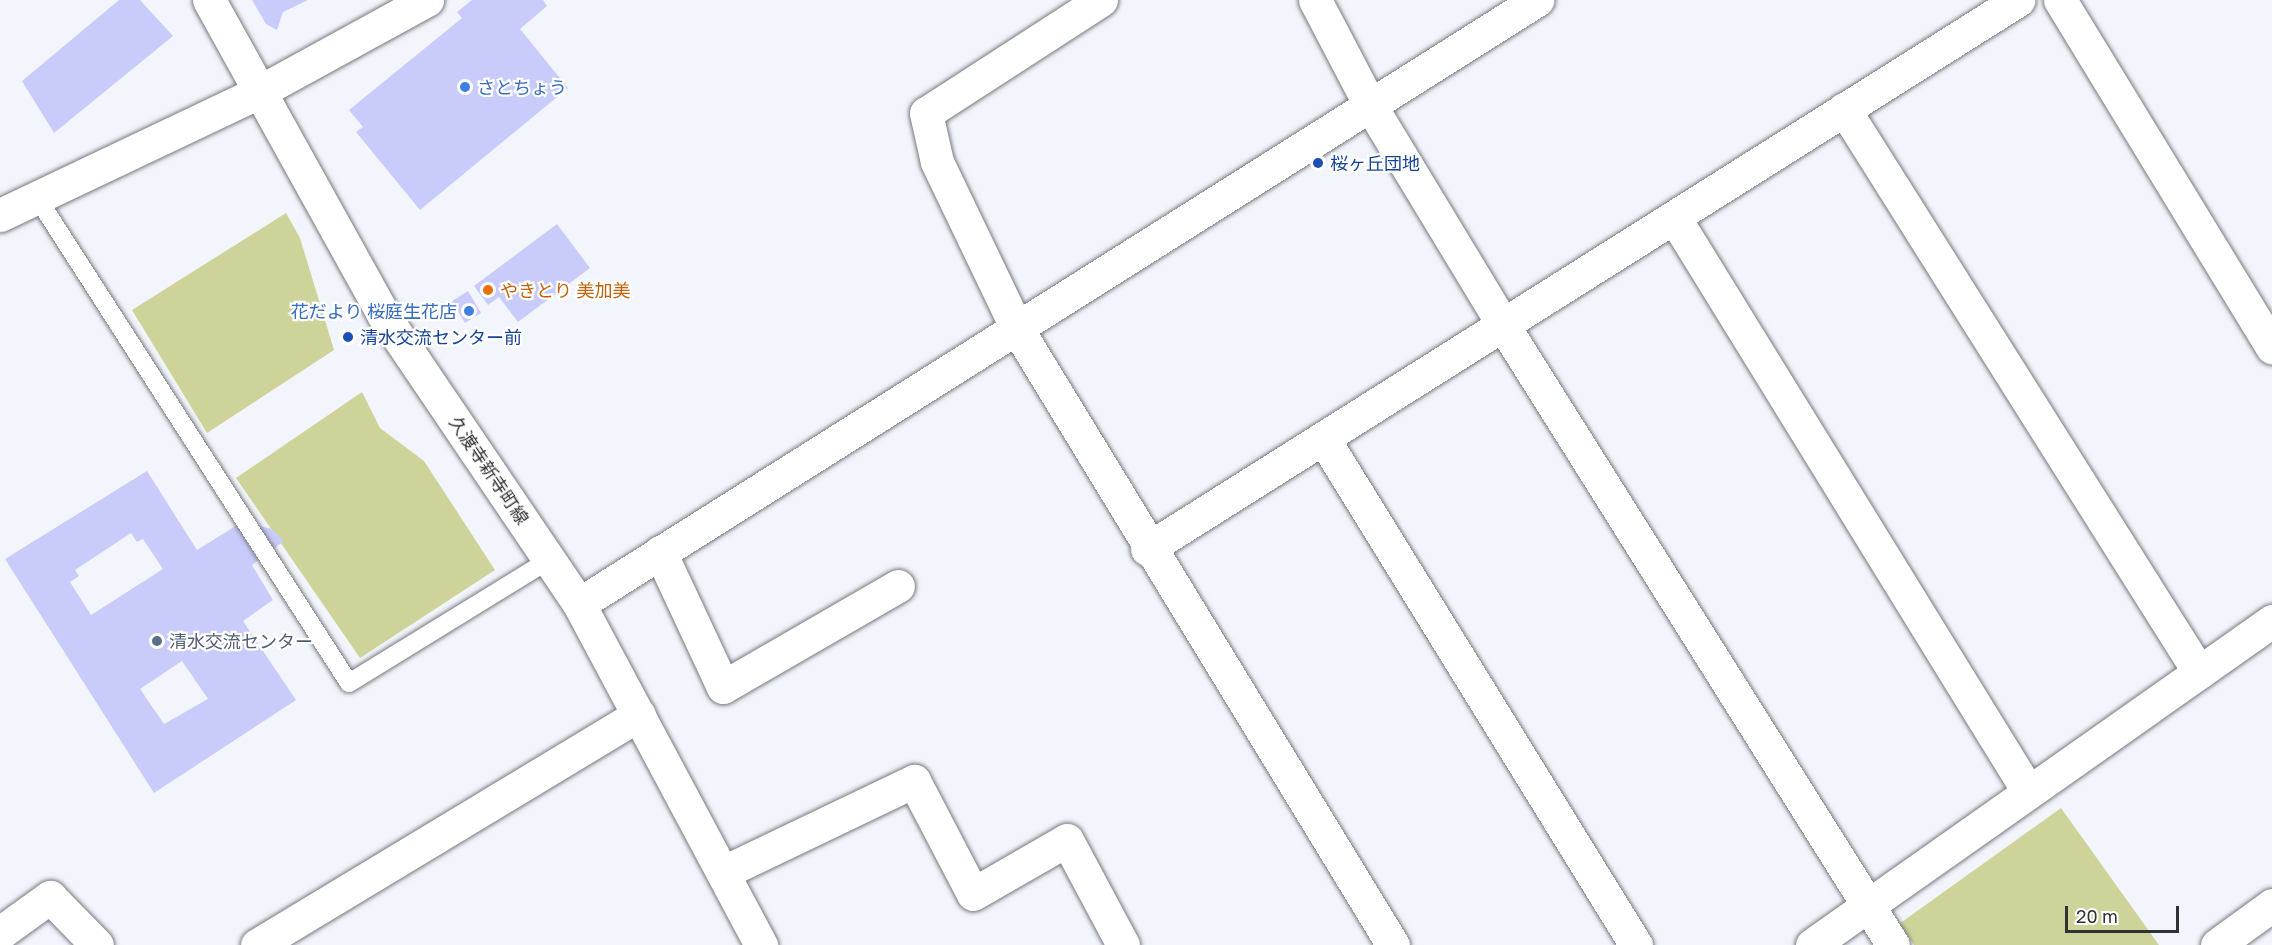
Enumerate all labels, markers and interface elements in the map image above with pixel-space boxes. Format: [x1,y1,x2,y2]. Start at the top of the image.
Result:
place label: さとちょう [477,76,567,98]
marker: さとちょう [458,80,472,94]
place label: 桜ヶ丘団地 [1330,152,1420,174]
marker: 桜ヶ丘団地 [1311,156,1325,170]
place label: やきとり 美加美 [500,279,630,301]
marker: やきとり 美加美 [481,283,495,297]
place label: 花だより 桜庭生花店 [291,300,457,322]
marker: 花だより 桜庭生花店 [462,304,476,318]
place label: 清水交流センター前 [360,326,522,348]
marker: 清水交流センター前 [341,330,355,344]
street label: 久渡寺新寺町線 [445,412,533,528]
place label: 清水交流センター [169,630,313,652]
marker: 清水交流センター [150,634,164,648]
scale bar [2068,894,2182,932]
text: 20 m [2076,905,2118,927]

